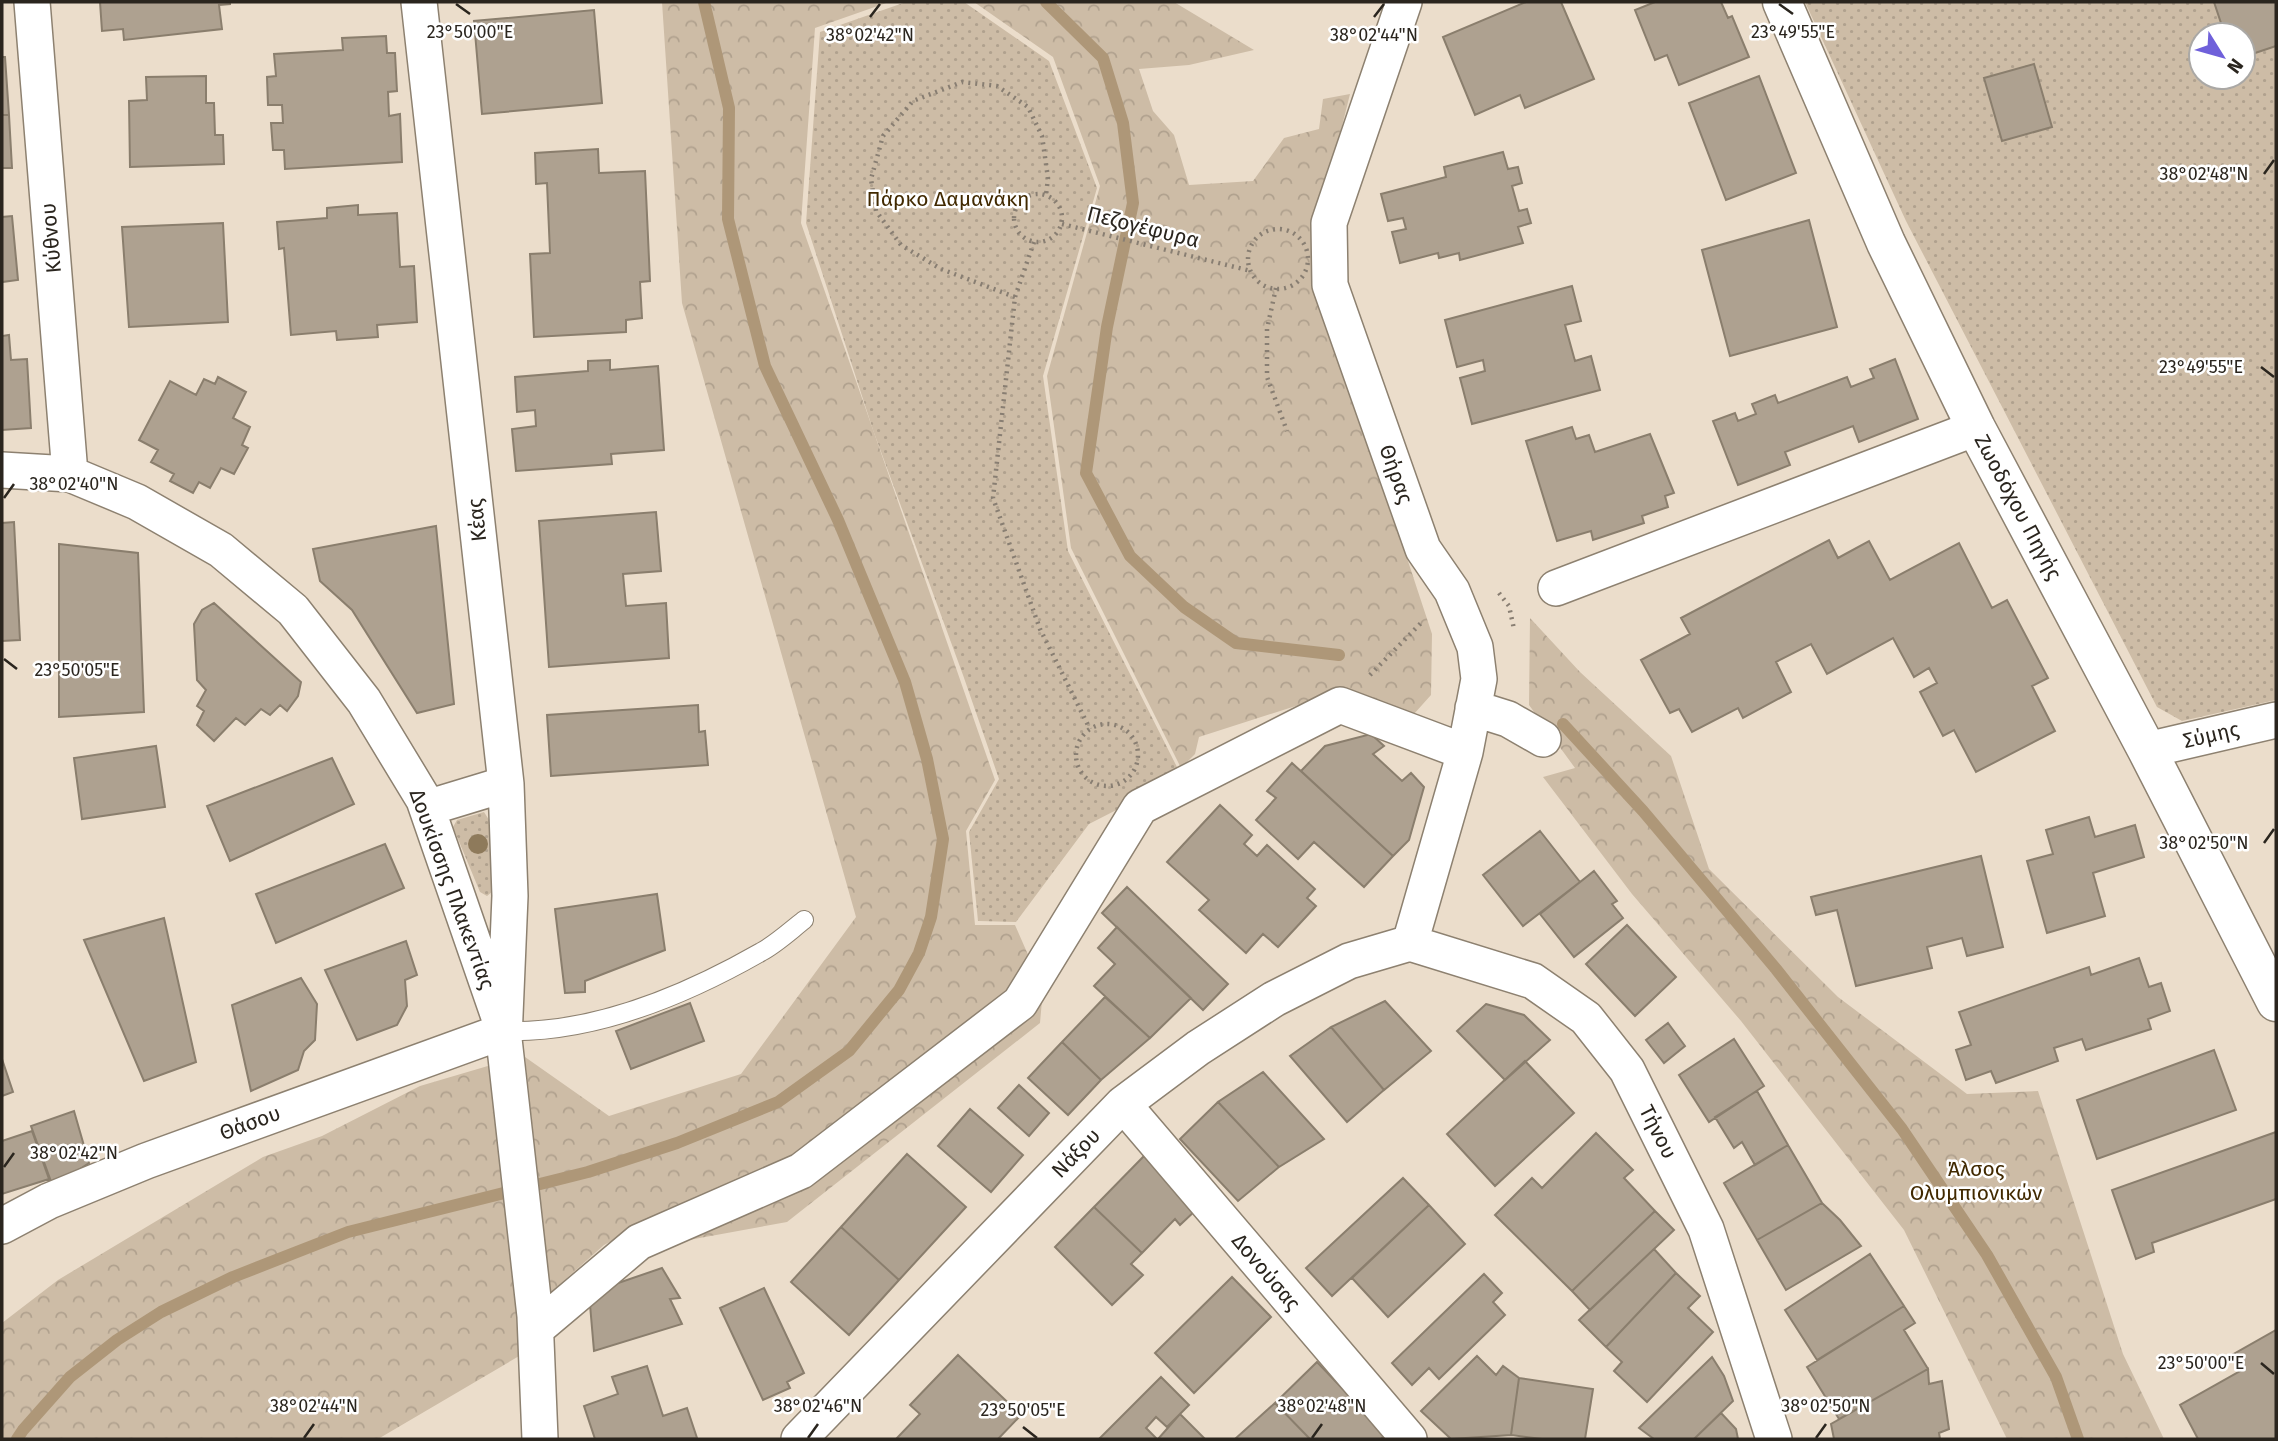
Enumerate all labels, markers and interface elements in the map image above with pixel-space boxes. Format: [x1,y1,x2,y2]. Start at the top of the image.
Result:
text: 23°50'00"E [427,21,513,43]
text: 23°49'55"E [1751,21,1835,43]
north arrow [2187,21,2257,91]
text: 38°02'42"N [826,24,914,46]
text: 38°02'44"N [1330,24,1418,46]
text: N [2222,54,2248,78]
text: 38°02'48"N [2160,163,2248,185]
park label: Πάρκο Δαμανάκη [867,186,1029,212]
street label: Πεζογέφυρα [1084,201,1202,253]
street label: Κύθνου [35,202,67,274]
text: 23°49'55"E [2159,356,2243,378]
street label: Ζωοδόχου Πηγής [1969,430,2067,584]
street label: Θήρας [1373,441,1419,507]
text: 38°02'40"N [29,473,119,495]
street label: Κέας [462,497,492,543]
text: 23°50'05"E [34,659,120,681]
street label: Σύμης [2180,716,2242,754]
street label: Δουκίσσης Πλακεντίας [404,785,500,993]
text: 38°02'50"N [2159,832,2249,854]
street label: Θάσου [216,1100,284,1146]
street label: Τήνου [1634,1101,1682,1163]
street label: Νάξου [1046,1123,1106,1183]
text: 38°02'42"N [30,1142,118,1164]
park label: Άλσος Ολυμπιονικών [1910,1156,2042,1206]
street label: Δονούσας [1226,1228,1306,1316]
text: 23°50'00"E [2158,1352,2244,1374]
text: 38°02'44"N [270,1395,358,1417]
text: 38°02'46"N [774,1395,862,1417]
text: 38°02'48"N [1278,1395,1366,1417]
text: 38°02'50"N [1781,1395,1871,1417]
text: 23°50'05"E [980,1399,1066,1421]

